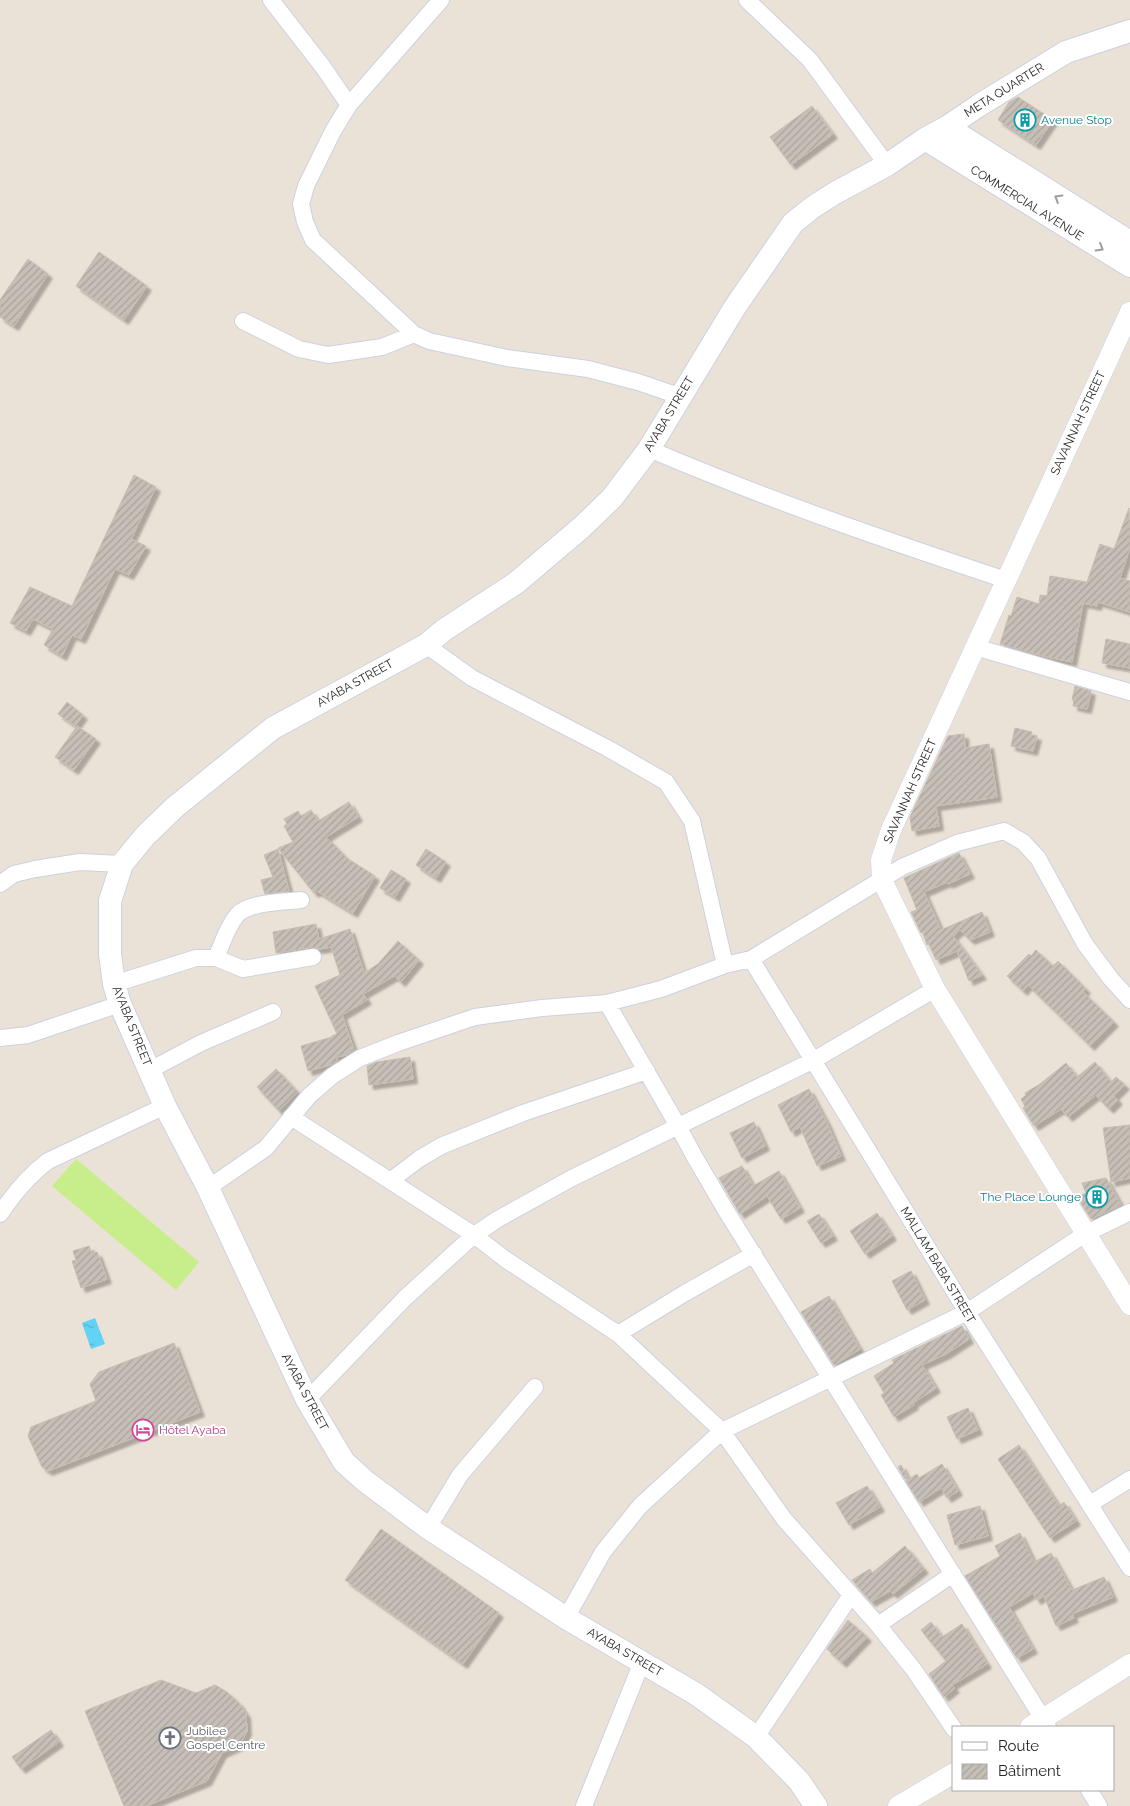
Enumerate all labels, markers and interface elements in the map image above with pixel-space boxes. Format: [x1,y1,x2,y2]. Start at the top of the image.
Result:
street label: META QUARTER [962,60,1046,120]
building icon: Avenue Stop [1013,108,1037,132]
place label: Avenue Stop [1041,113,1112,127]
street label: COMMERCIAL AVENUE [968,162,1086,244]
one-way arrow [1055,195,1064,205]
one-way arrow [1095,242,1104,251]
street label: SAVANNAH STREET [1048,368,1109,477]
street label: AYABA STREET [641,373,697,454]
street label: AYABA STREET [314,656,396,710]
street label: SAVANNAH STREET [881,736,940,845]
street label: AYABA STREET [110,984,155,1069]
building icon: The Place Lounge [1085,1185,1109,1209]
place label: The Place Lounge [980,1190,1081,1204]
street label: MALLAM BABA STREET [898,1204,979,1326]
street label: AYABA STREET [279,1351,331,1433]
hotel icon: Hôtel Ayaba [131,1418,155,1442]
place label: Hôtel Ayaba [159,1423,226,1437]
street label: AYABA STREET [585,1625,666,1680]
place label: Jubilee Gospel Centre [186,1724,265,1752]
church icon: Jubilee Gospel Centre [158,1726,182,1750]
legend [952,1726,1115,1791]
text: Route [998,1737,1039,1755]
text: Bâtiment [998,1762,1061,1780]

